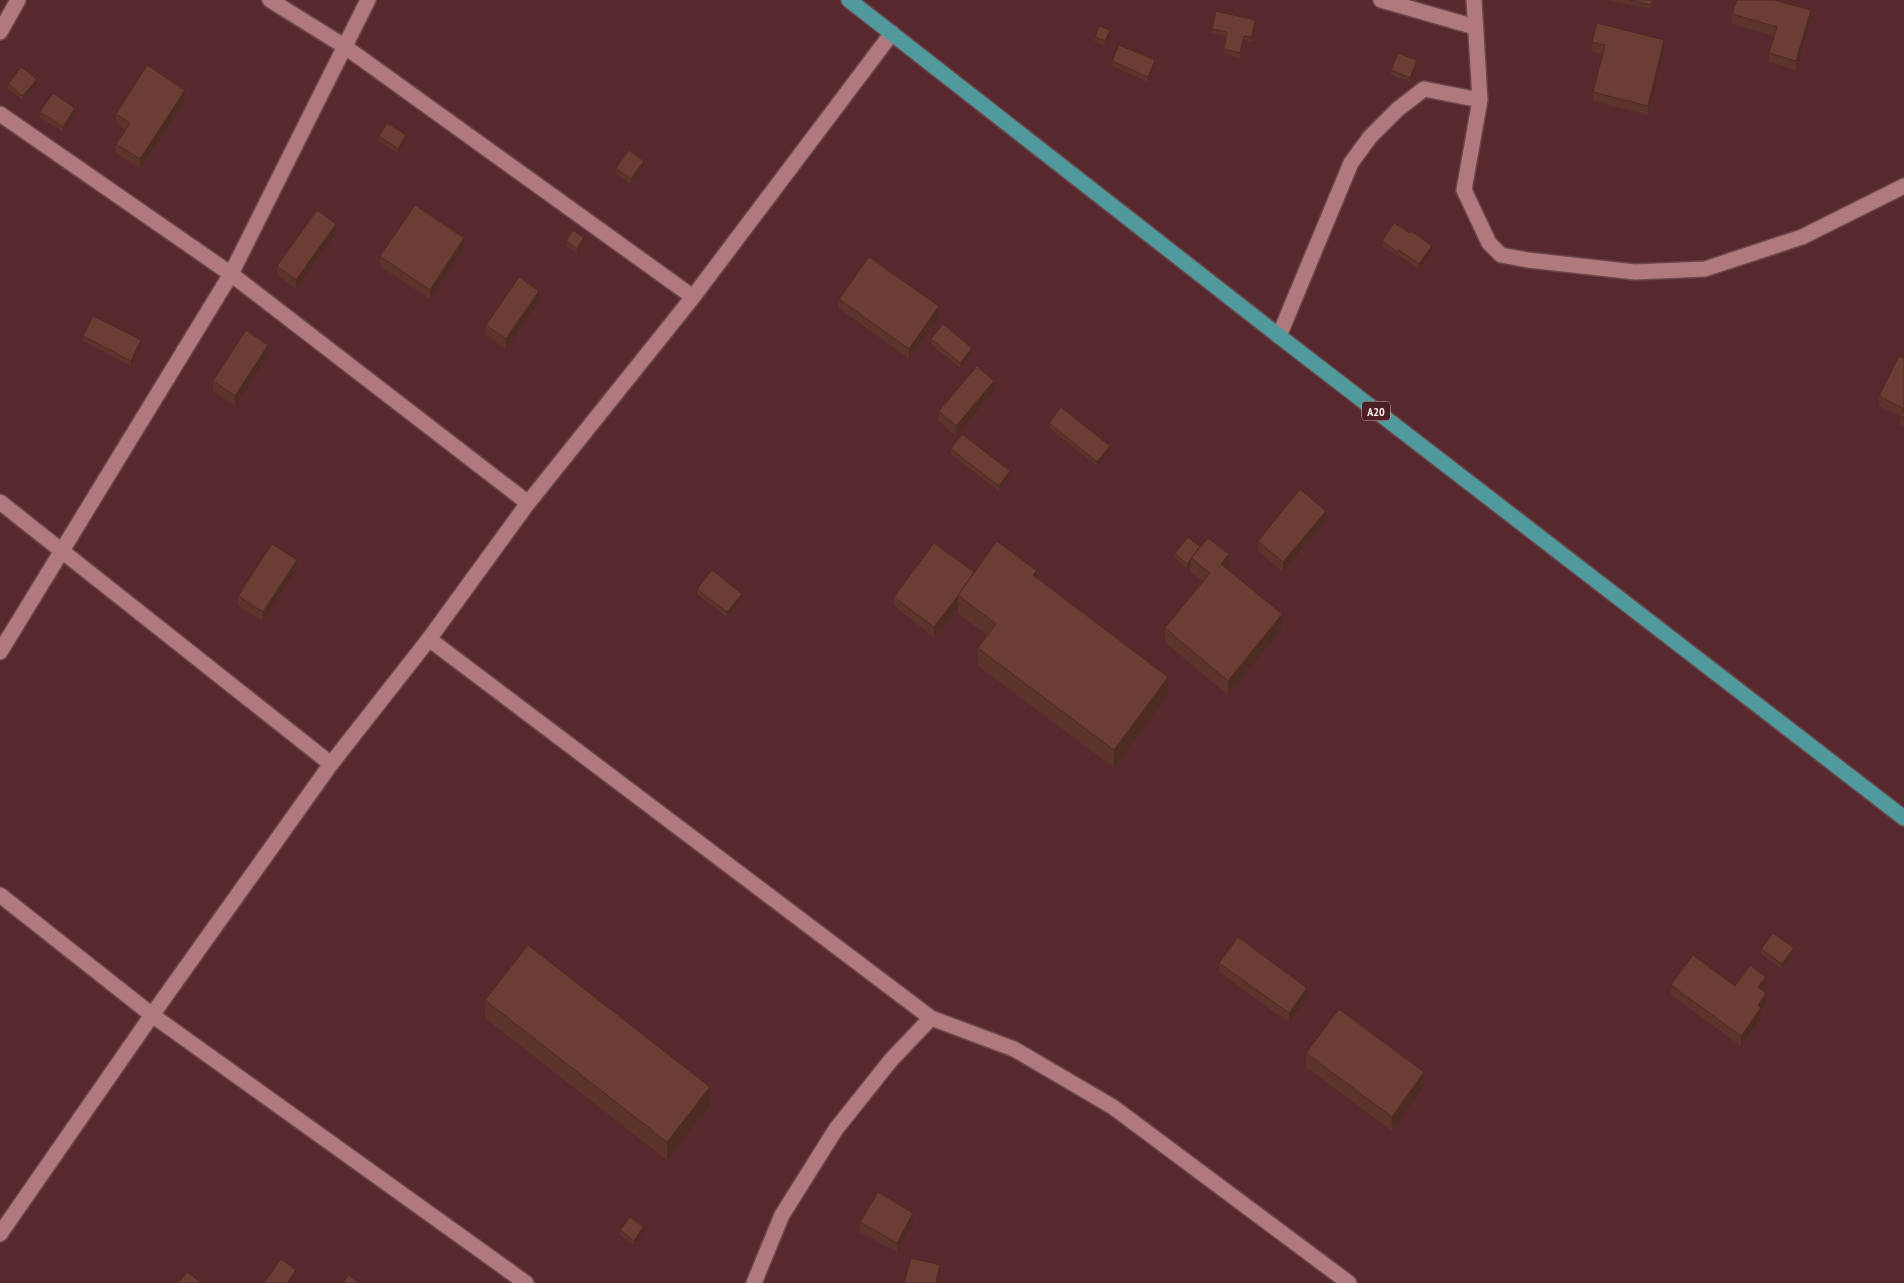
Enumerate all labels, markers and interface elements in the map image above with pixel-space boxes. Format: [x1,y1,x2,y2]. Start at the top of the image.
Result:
road number: A20 [1362,402,1390,421]

